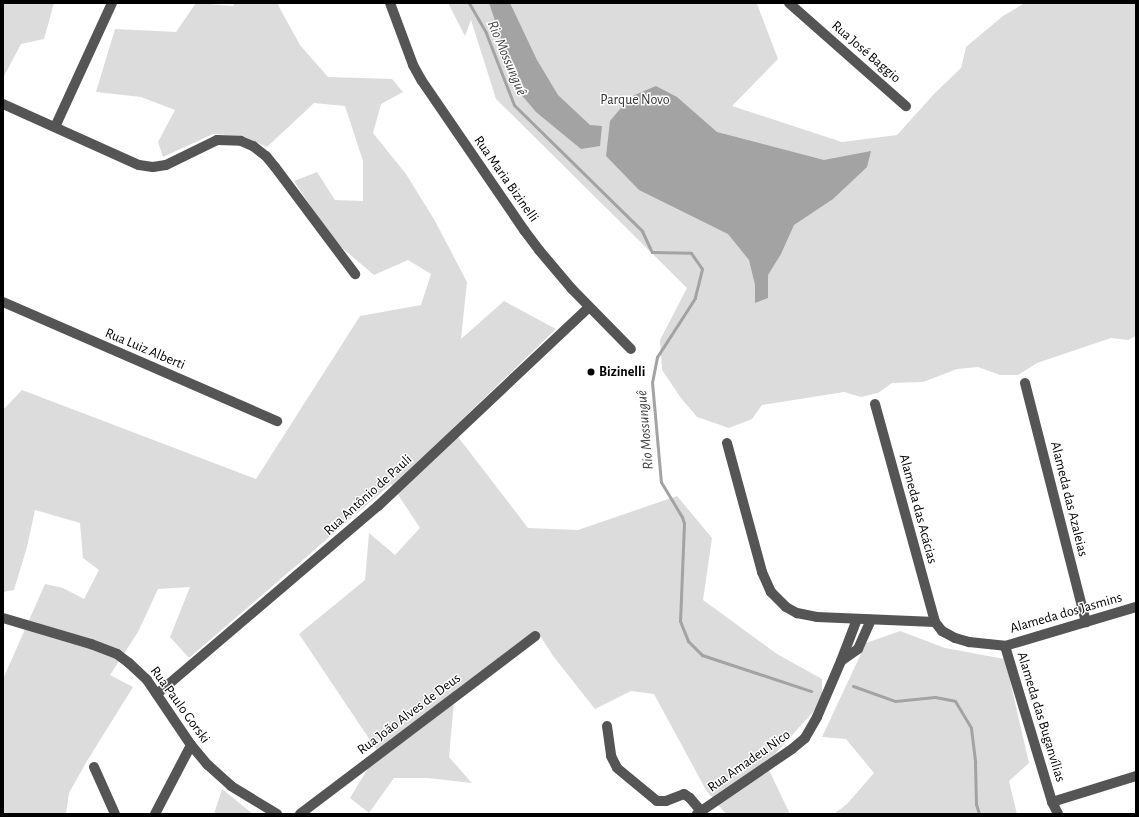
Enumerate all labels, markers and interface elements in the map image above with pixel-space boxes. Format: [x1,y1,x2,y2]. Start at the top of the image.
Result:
street label: Rua José Baggio [828,17,904,87]
water label: Rio Mossunguê [483,18,531,98]
park label: Parque Novo [600,92,670,108]
street label: Rua Maria Bizinelli [470,133,542,225]
street label: Rua Luiz Alberti [102,325,188,373]
place label: Bizinelli [599,364,645,380]
marker: Bizinelli [586,367,596,377]
water label: Rio Mossunguê [633,390,657,470]
street label: Alameda das Azaleias [1047,440,1091,558]
street label: Rua Antônio de Pauli [320,451,416,539]
street label: Alameda das Acácias [895,452,941,566]
street label: Alameda dos Jasmins [1008,589,1124,637]
street label: Alameda das Buganvílias [1013,650,1069,784]
street label: Rua Paulo Gorski [146,663,214,747]
street label: Rua João Alves de Deus [354,670,464,758]
street label: Rua Amadeu Nico [704,726,794,796]

